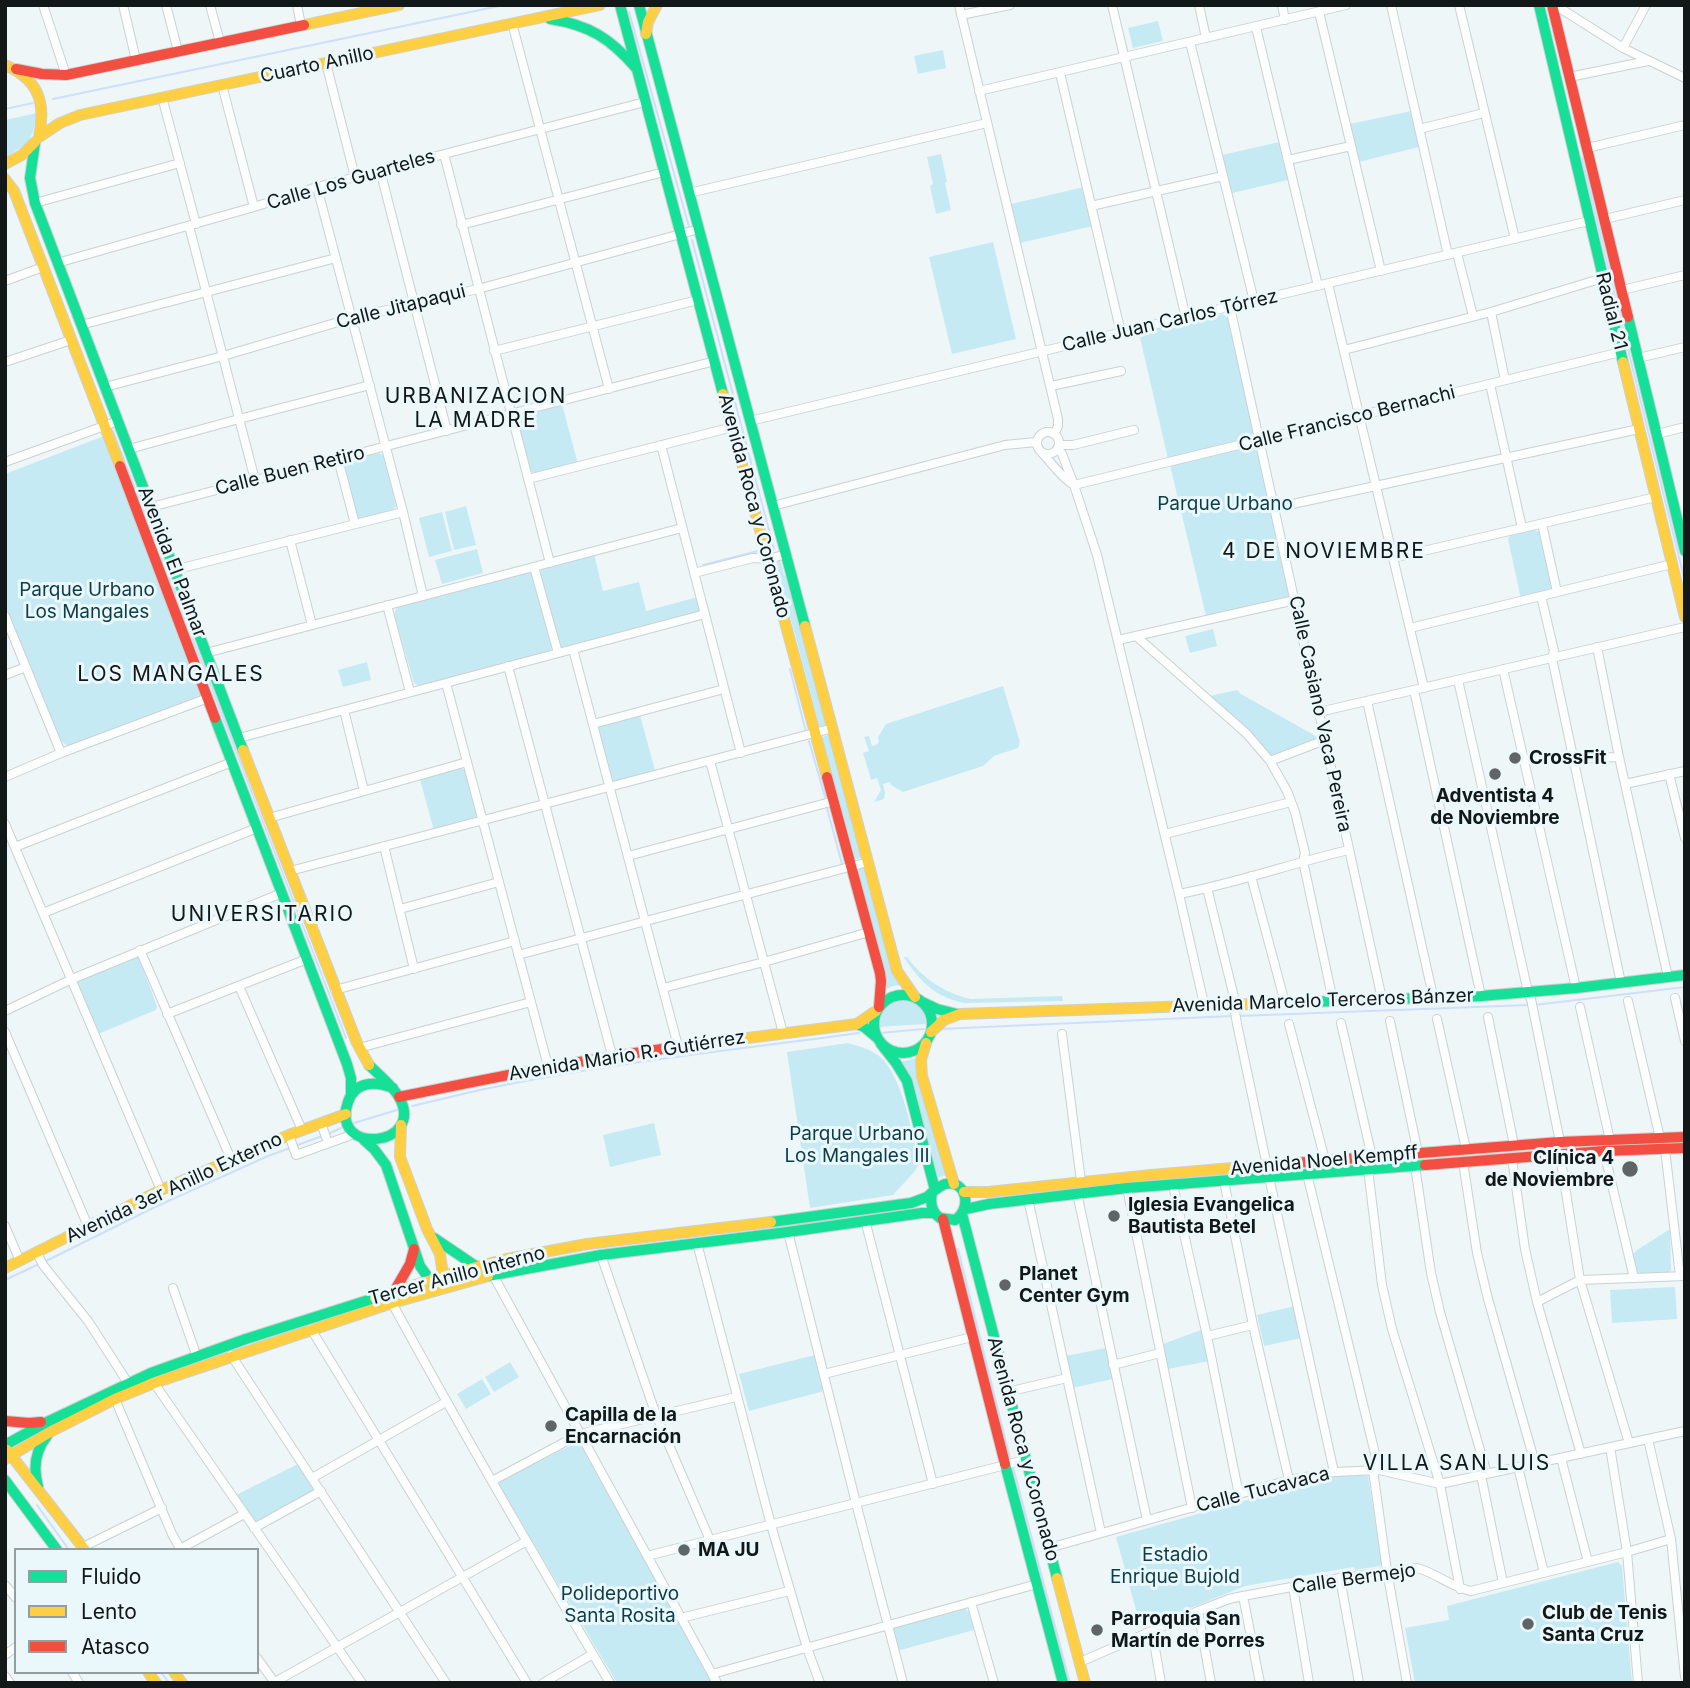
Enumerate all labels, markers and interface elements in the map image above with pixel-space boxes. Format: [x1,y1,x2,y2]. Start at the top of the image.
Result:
street label: Cuarto Anillo [258,42,376,88]
street label: Calle Los Guarteles [264,145,438,215]
street label: Radial 21 [1590,270,1632,352]
street label: Calle Jitapaqui [334,280,468,334]
street label: Calle Juan Carlos Tórrez [1060,285,1280,357]
street label: Calle Francisco Bernachi [1236,381,1458,457]
district label: URBANIZACION LA MADRE [386,384,566,434]
street label: Avenida Roca y Coronado [713,391,795,621]
street label: Calle Buen Retiro [213,441,367,501]
street label: Avenida El Palmar [133,483,211,641]
park label: Parque Urbano [1157,493,1293,515]
district label: 4 DE NOVIEMBRE [1224,539,1424,565]
park label: Parque Urbano Los Mangales [19,579,155,623]
street label: Calle Casiano Vaca Pereira [1284,594,1356,834]
district label: LOS MANGALES [79,662,263,688]
place label: CrossFit [1529,747,1607,769]
marker: CrossFit [1507,750,1523,766]
marker: Adventista 4 de Noviembre [1487,766,1503,782]
place label: Adventista 4 de Noviembre [1430,785,1560,829]
district label: UNIVERSITARIO [172,902,354,928]
street label: Avenida Marcelo Terceros Bánzer [1172,984,1474,1018]
street label: Avenida Mario R. Gutiérrez [507,1026,747,1086]
park label: Parque Urbano Los Mangales III [784,1123,930,1167]
street label: Avenida 3er Anillo Externo [62,1128,286,1248]
street label: Avenida Noel Kempff [1229,1141,1419,1181]
place label: Clínica 4 de Noviembre [1485,1147,1614,1191]
marker: Clínica 4 de Noviembre [1620,1159,1640,1179]
place label: Iglesia Evangelica Bautista Betel [1128,1194,1295,1238]
marker: Iglesia Evangelica Bautista Betel [1106,1208,1122,1224]
street label: Tercer Anillo Interno [366,1242,548,1310]
place label: Planet Center Gym [1019,1263,1130,1307]
marker: Planet Center Gym [997,1277,1013,1293]
street label: Avenida Roca y Coronado [982,1334,1064,1564]
place label: Capilla de la Encarnación [565,1404,681,1448]
marker: Capilla de la Encarnación [543,1418,559,1434]
district label: VILLA SAN LUIS [1364,1451,1550,1477]
street label: Calle Tucavaca [1194,1462,1332,1518]
place label: MA JU [698,1539,759,1561]
marker: MA JU [676,1542,692,1558]
park label: Estadio Enrique Bujold [1110,1544,1240,1588]
legend [14,1548,259,1674]
street label: Calle Bermejo [1291,1559,1417,1599]
text: Fluido [81,1564,141,1589]
park label: Polideportivo Santa Rosita [561,1583,679,1627]
text: Lento [81,1599,137,1624]
place label: Club de Tenis Santa Cruz [1542,1602,1667,1646]
place label: Parroquia San Martín de Porres [1111,1608,1265,1652]
marker: Club de Tenis Santa Cruz [1520,1616,1536,1632]
marker: Parroquia San Martín de Porres [1089,1622,1105,1638]
text: Atasco [81,1634,150,1659]

